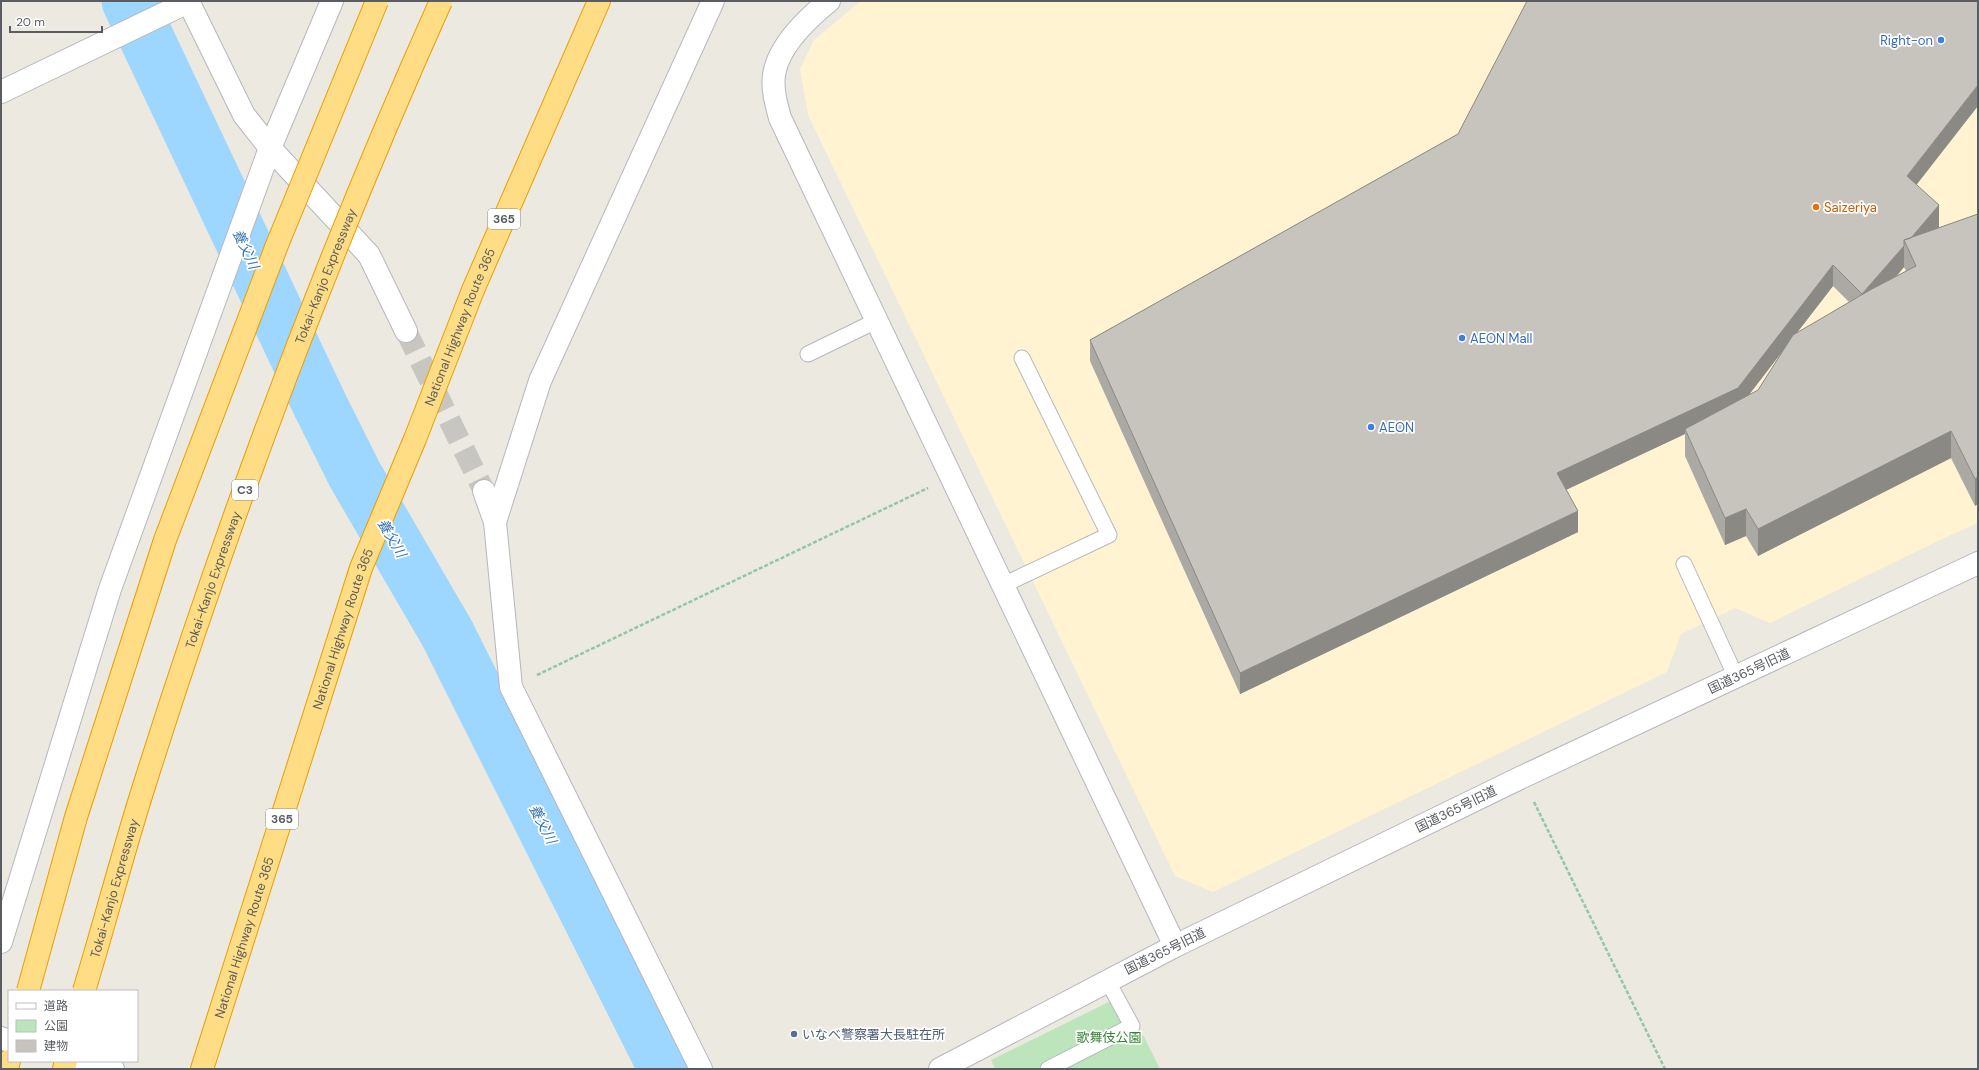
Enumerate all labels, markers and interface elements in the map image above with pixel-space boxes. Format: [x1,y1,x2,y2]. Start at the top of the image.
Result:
scale bar [10,8,102,34]
text: 20 m [16,14,45,30]
place label: Right-on [1880,32,1933,49]
marker: Right-on [1936,35,1946,45]
place label: Saizeriya [1824,199,1877,216]
marker: Saizeriya [1811,202,1821,212]
street label: Tokai-Kanjo Expressway [291,206,360,346]
road number: 365 [488,209,520,229]
water label: 養父川 [229,226,264,274]
street label: National Highway Route 365 [420,245,499,408]
place label: AEON Mall [1470,330,1532,347]
marker: AEON Mall [1457,333,1467,343]
place label: AEON [1379,419,1414,436]
marker: AEON [1366,422,1376,432]
road number: C3 [232,480,258,500]
street label: Tokai-Kanjo Expressway [181,509,244,651]
water label: 養父川 [374,515,411,562]
street label: National Highway Route 365 [308,546,377,712]
street label: 国道365号旧道 [1705,645,1793,697]
street label: 国道365号旧道 [1412,782,1500,836]
water label: 養父川 [525,801,561,849]
road number: 365 [266,809,298,829]
street label: Tokai-Kanjo Expressway [86,816,142,960]
street label: National Highway Route 365 [210,854,277,1020]
street label: 国道365号旧道 [1121,924,1209,978]
legend [8,990,138,1062]
text: 道路 [44,998,68,1014]
text: 公園 [44,1018,68,1034]
place label: いなべ警察署大長駐在所 [802,1026,945,1043]
marker: いなべ警察署大長駐在所 [789,1029,799,1039]
park label: 歌舞伎公園 [1076,1029,1142,1046]
text: 建物 [44,1038,68,1054]

